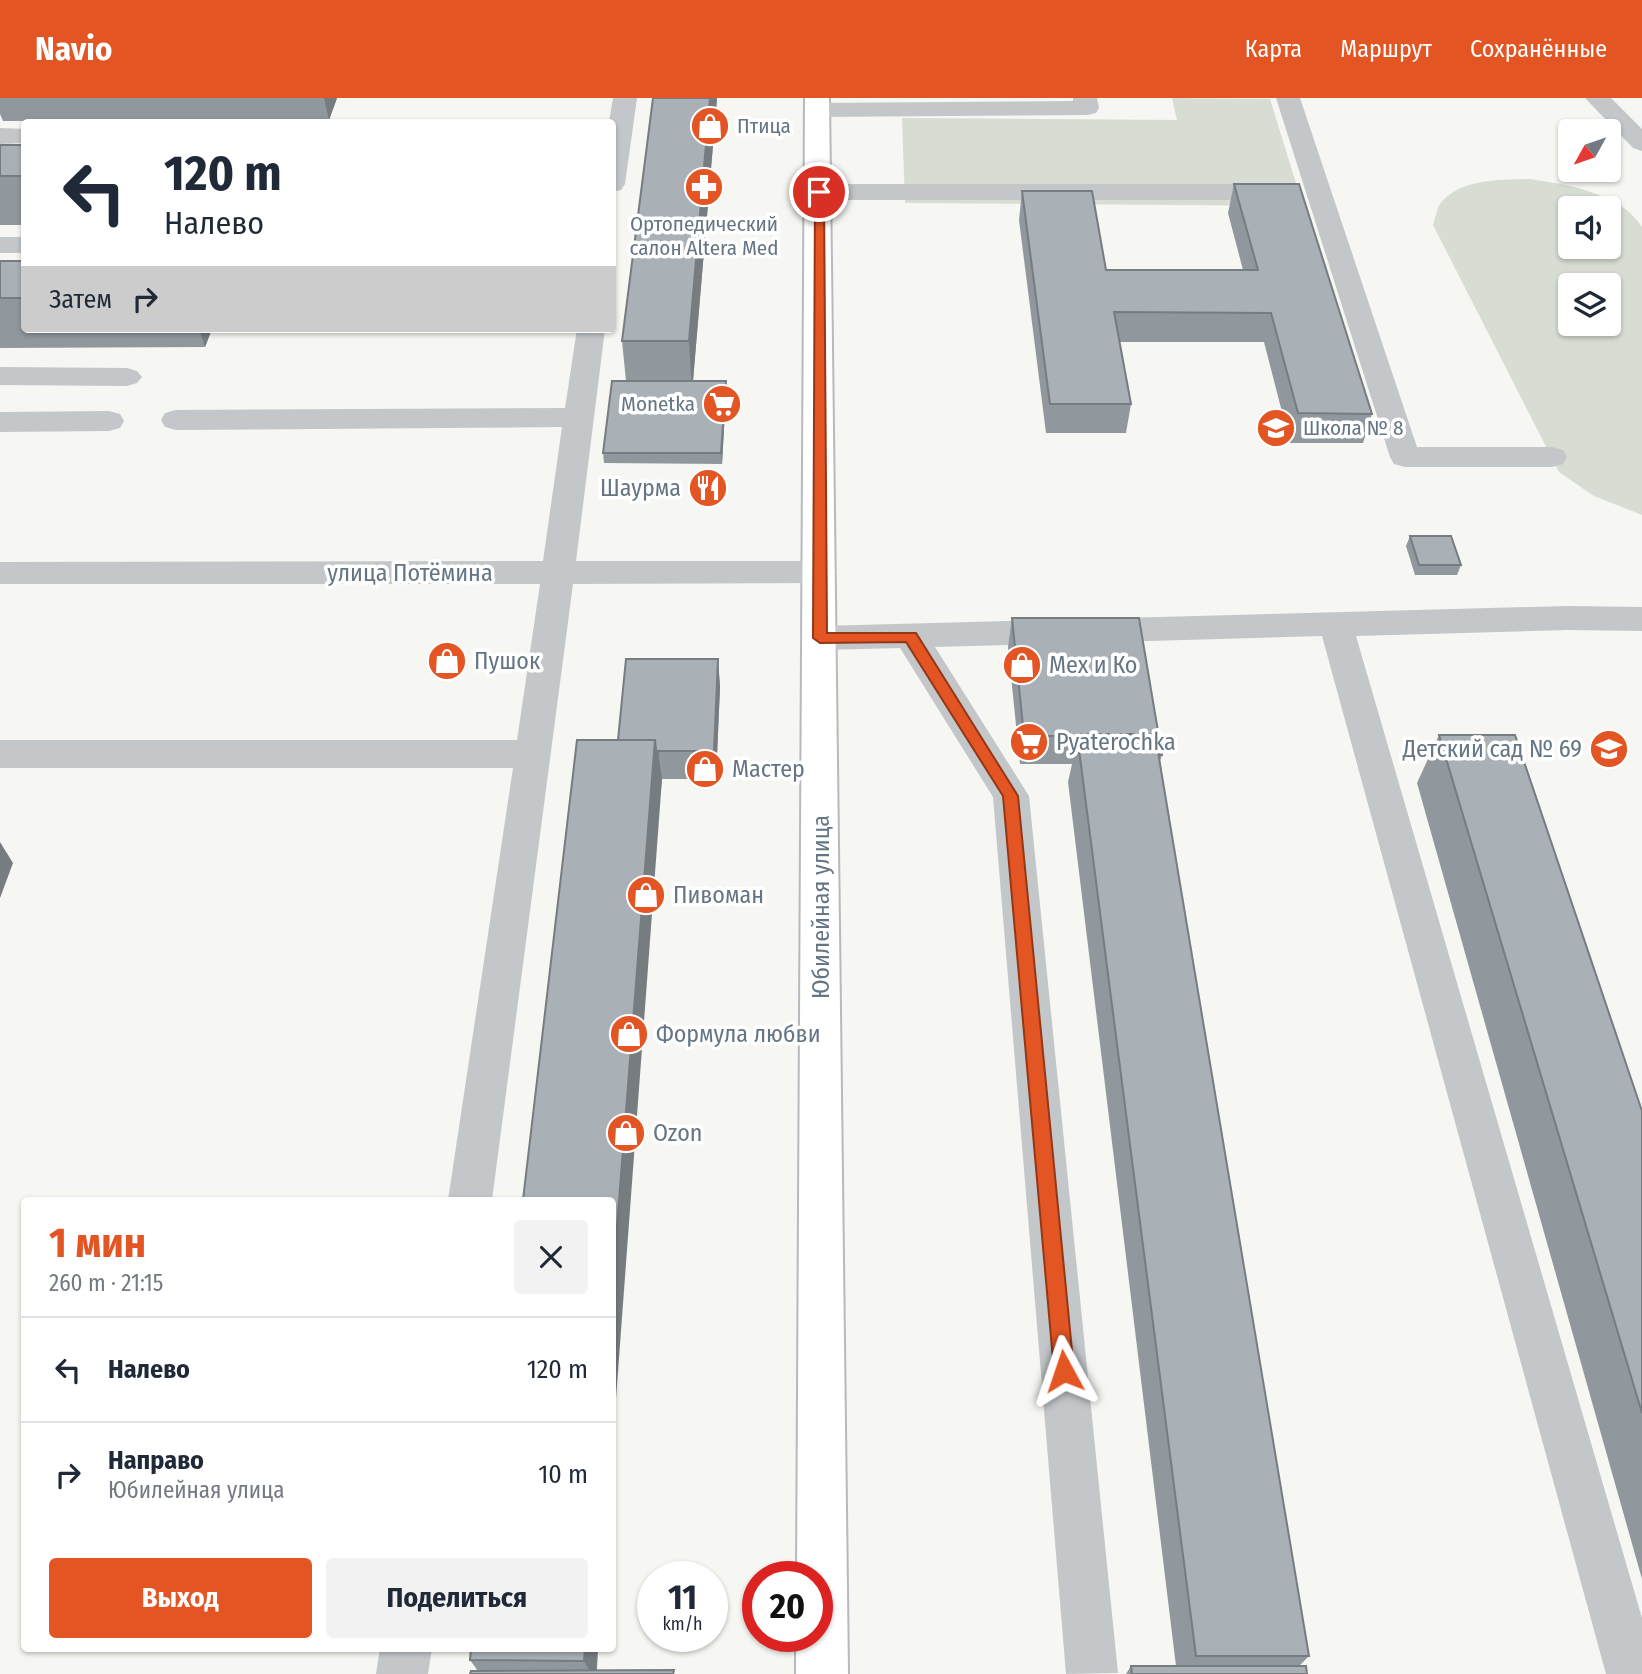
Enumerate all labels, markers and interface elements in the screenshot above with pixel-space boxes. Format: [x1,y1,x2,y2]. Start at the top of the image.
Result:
text: Navio [35,29,112,69]
text: Карта [1245,35,1302,63]
text: Маршрут [1340,35,1432,63]
text: Сохранённые [1470,35,1607,63]
shop icon: Птица [689,105,731,147]
place label: Птица [737,113,791,139]
north arrow [1558,119,1620,182]
map controls [1558,119,1621,336]
text: 120 m [164,144,282,203]
icon: left [49,147,140,238]
pin [789,162,849,222]
pharmacy icon: Ортопедический салон Altera Med [683,166,725,208]
icon: arrive [800,173,838,211]
button: sound [1558,196,1621,259]
text: Налево [164,204,264,242]
place label: Ортопедический салон Altera Med [629,211,779,261]
button: layers [1558,273,1621,336]
icon: right [126,280,164,318]
text: Затем [49,284,112,315]
supermarket icon: Monetka [701,383,743,425]
place label: Monetka [621,391,695,417]
school or university icon: Школа № 8 [1255,407,1297,449]
place label: Школа № 8 [1303,415,1403,441]
restaurant icon: Шаурма [687,467,729,509]
place label: Шаурма [600,474,681,502]
street label: улица Потёмина [327,559,493,587]
shop icon: Пушок [426,640,468,682]
shop icon: Мех и Ко [1001,644,1043,686]
place label: Пушок [474,647,541,675]
place label: Мех и Ко [1049,651,1138,679]
supermarket icon: Pyaterochka [1008,721,1050,763]
place label: Pyaterochka [1056,728,1176,756]
school or university icon: Детский сад № 69 [1588,728,1630,770]
place label: Детский сад № 69 [1402,735,1582,763]
shop icon: Мастер [684,748,726,790]
place label: Мастер [732,755,805,783]
street label: Юбилейная улица [807,815,835,999]
shop icon: Пивоман [625,874,667,916]
place label: Пивоман [673,881,764,909]
shop icon: Формула любви [608,1013,650,1055]
place label: Формула любви [656,1020,821,1048]
shop icon: Ozon [605,1112,647,1154]
place label: Ozon [653,1119,702,1147]
text: 1 мин [49,1218,146,1268]
button: close [514,1220,588,1294]
text: 260 m · 21:15 [49,1269,163,1297]
position arrow [1027,1334,1101,1408]
icon: left [49,1351,87,1389]
text: Налево [108,1354,190,1385]
text: 120 m [527,1354,588,1385]
text: Направо [108,1445,204,1476]
icon: right [49,1456,87,1494]
text: 10 m [538,1459,588,1490]
text: Юбилейная улица [108,1476,285,1504]
button: Выход [49,1558,312,1638]
button: Поделиться [326,1558,588,1638]
speed limit sign: 20 [742,1561,833,1652]
text: 11 [668,1576,697,1618]
text: km/h [662,1613,703,1635]

